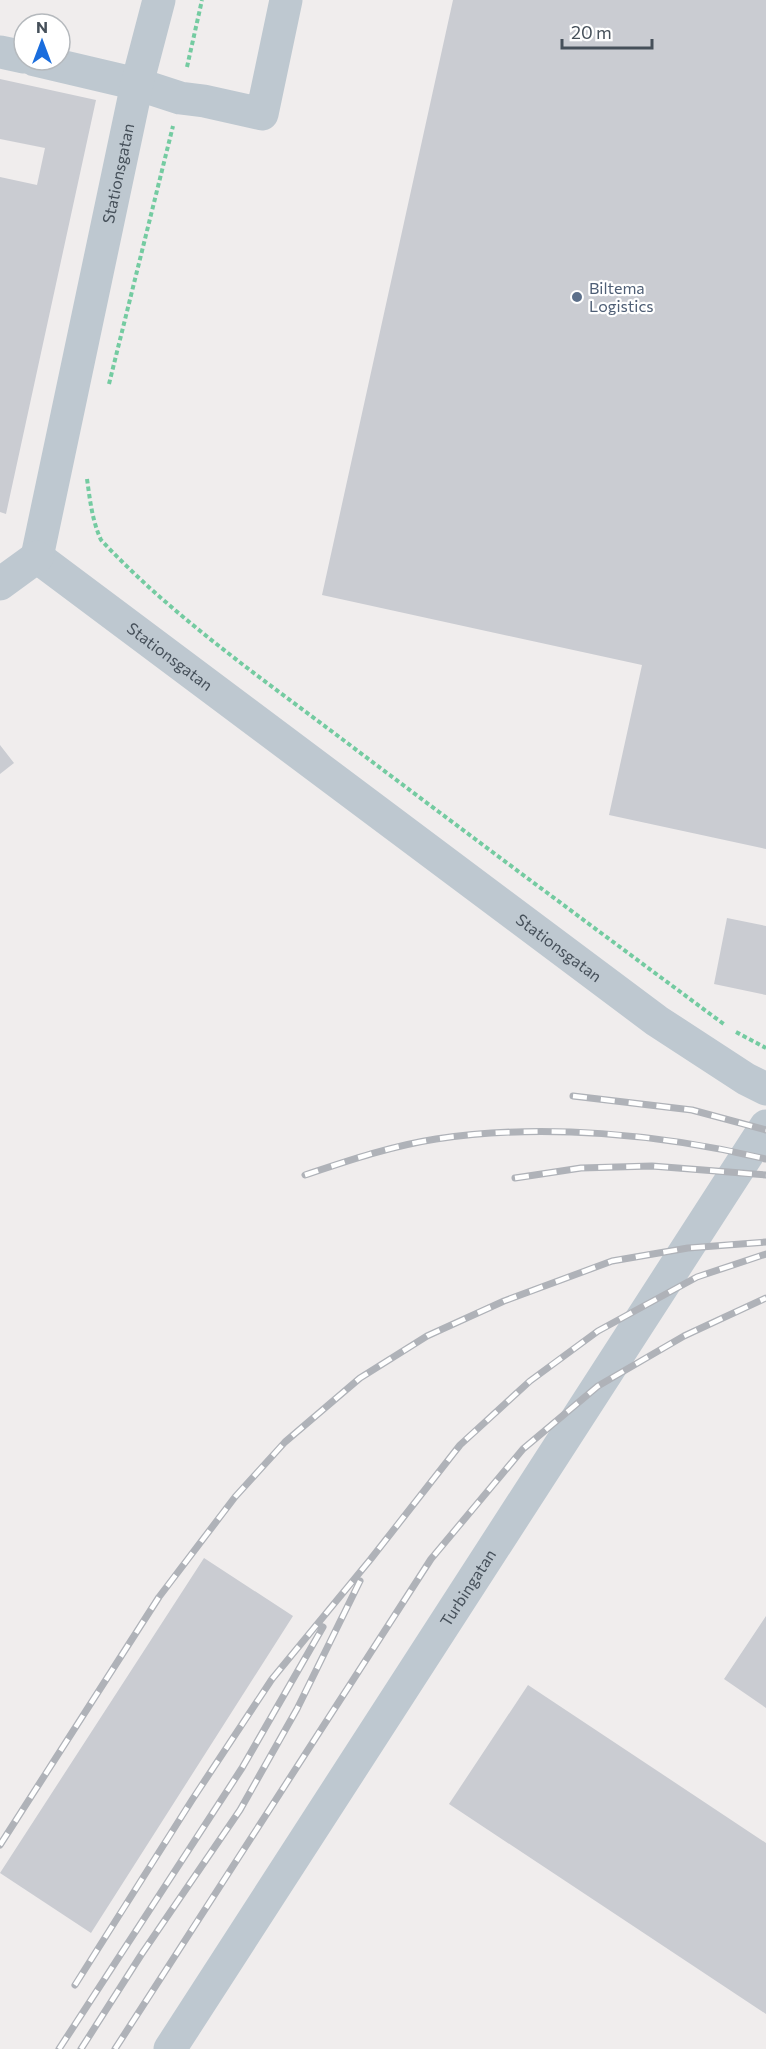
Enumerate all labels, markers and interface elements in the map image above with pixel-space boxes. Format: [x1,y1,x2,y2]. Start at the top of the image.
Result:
north arrow [12,12,72,72]
scale bar [562,12,652,50]
text: N [36,17,48,36]
text: 20 m [571,21,612,43]
street label: Stationsgatan [98,122,137,225]
place label: Biltema Logistics [589,278,654,315]
marker: Biltema Logistics [570,290,584,304]
street label: Stationsgatan [124,618,217,694]
street label: Stationsgatan [513,909,606,985]
street label: Turbingatan [436,1545,499,1630]

